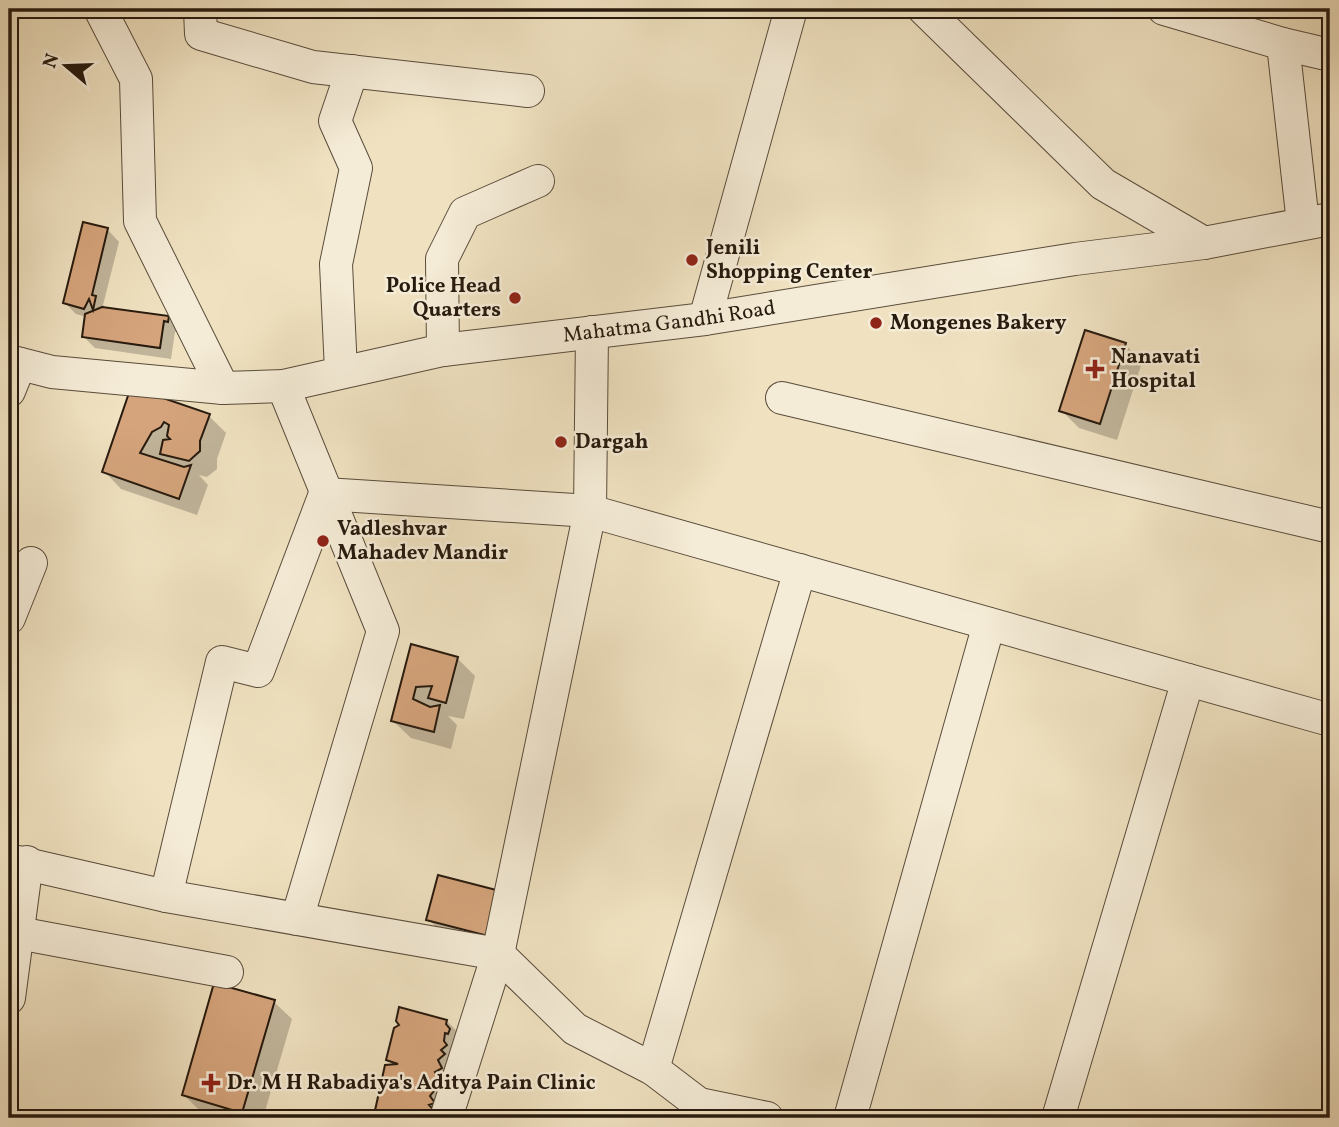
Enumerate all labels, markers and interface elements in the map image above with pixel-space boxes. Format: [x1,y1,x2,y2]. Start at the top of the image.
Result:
north arrow [32,32,102,102]
text: N [37,50,66,72]
place label: Jenili Shopping Center [705,234,872,287]
marker: Jenili Shopping Center [684,252,700,268]
place label: Police Head Quarters [386,272,501,325]
marker: Police Head Quarters [507,290,523,306]
street label: Mahatma Gandhi Road [561,293,777,350]
place label: Mongenes Bakery [890,309,1067,338]
marker: Mongenes Bakery [868,315,884,331]
place label: Nanavati Hospital [1111,343,1200,396]
marker: Nanavati Hospital [1085,359,1105,379]
place label: Dargah [575,428,649,457]
marker: Dargah [553,434,569,450]
place label: Vadleshvar Mahadev Mandir [337,515,508,568]
marker: Vadleshvar Mahadev Mandir [315,533,331,549]
place label: Dr. M H Rabadiya's Aditya Pain Clinic [227,1069,596,1098]
marker: Dr. M H Rabadiya's Aditya Pain Clinic [201,1073,221,1093]

